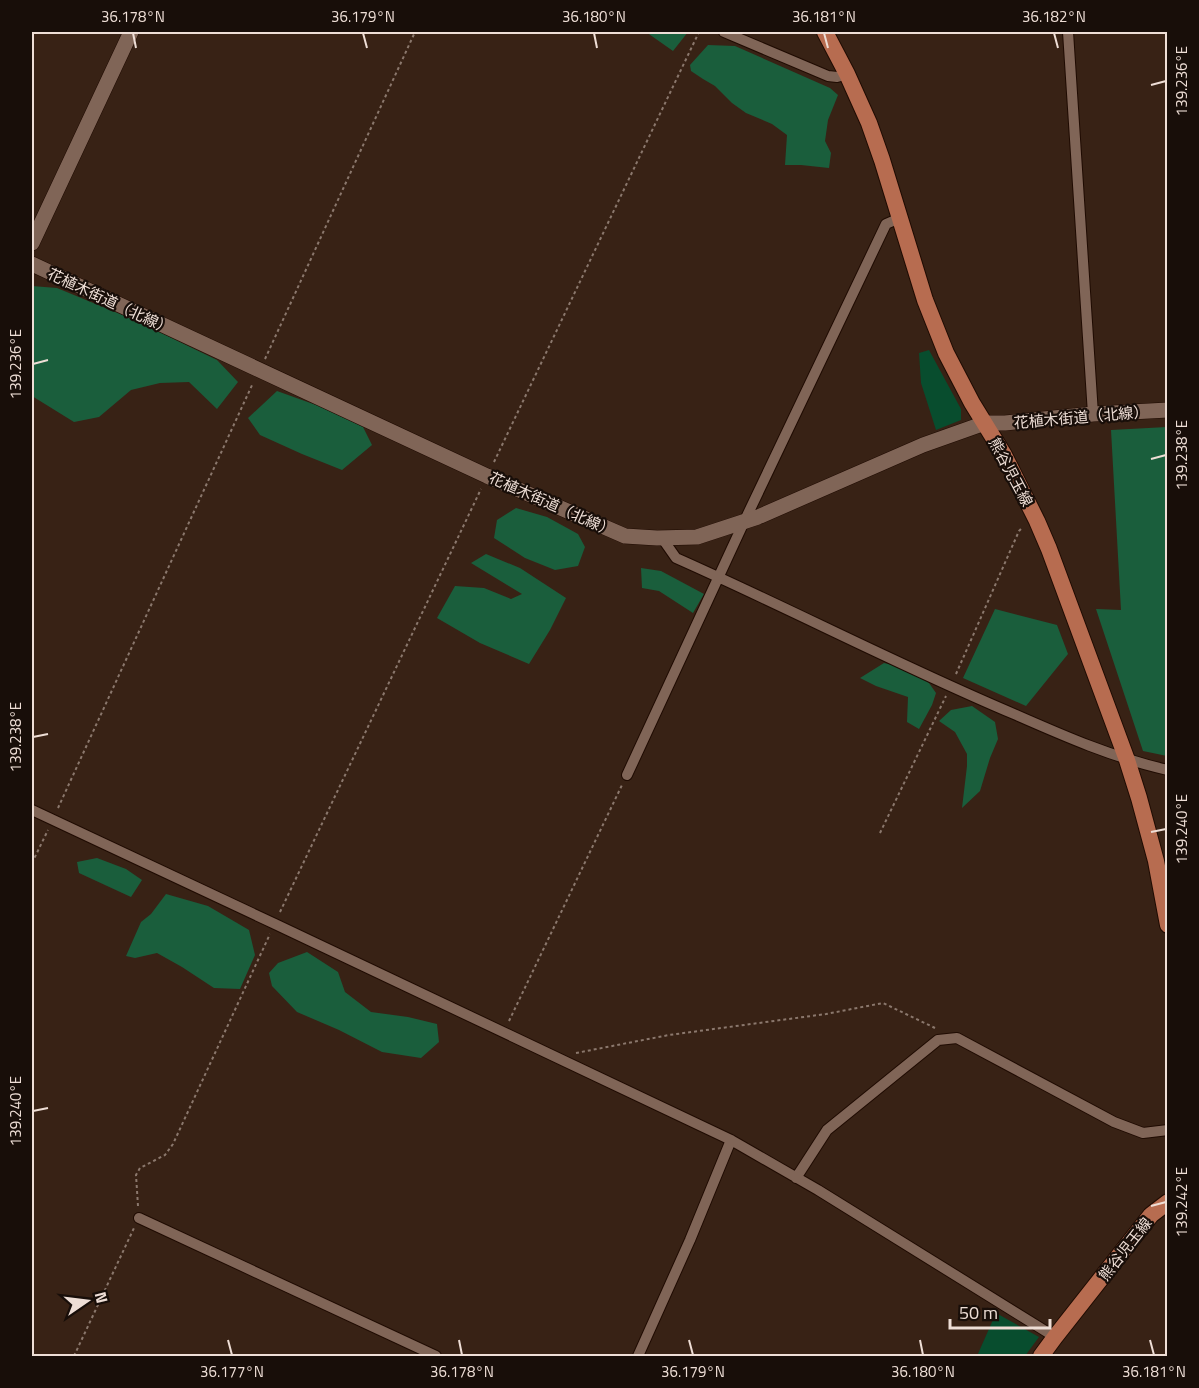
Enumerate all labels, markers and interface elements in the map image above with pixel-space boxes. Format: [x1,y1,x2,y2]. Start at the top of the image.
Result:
text: 36.178°N [101,5,165,28]
text: 36.179°N [331,5,395,28]
text: 36.180°N [562,5,626,28]
text: 36.181°N [792,5,856,28]
text: 36.182°N [1022,5,1086,28]
text: 139.236°E [1170,46,1193,116]
street label: 花植木街道（北線） [44,262,176,340]
text: 139.236°E [4,329,27,399]
street label: 花植木街道（北線） [1013,400,1149,434]
text: 139.238°E [1170,420,1193,490]
street label: 熊谷児玉線 [983,433,1039,511]
street label: 花植木街道（北線） [486,466,618,542]
text: 139.238°E [4,702,27,772]
text: 139.240°E [1170,794,1193,864]
text: 139.240°E [4,1076,27,1146]
text: 139.242°E [1170,1167,1193,1237]
street label: 熊谷児玉線 [1093,1212,1157,1286]
north arrow [57,1271,117,1331]
text: N [89,1289,115,1306]
scale bar [950,1292,1050,1330]
text: 50 m [959,1299,998,1326]
text: 36.177°N [200,1360,264,1383]
text: 36.178°N [430,1360,494,1383]
text: 36.179°N [661,1360,725,1383]
text: 36.180°N [891,1360,955,1383]
text: 36.181°N [1122,1360,1186,1383]

